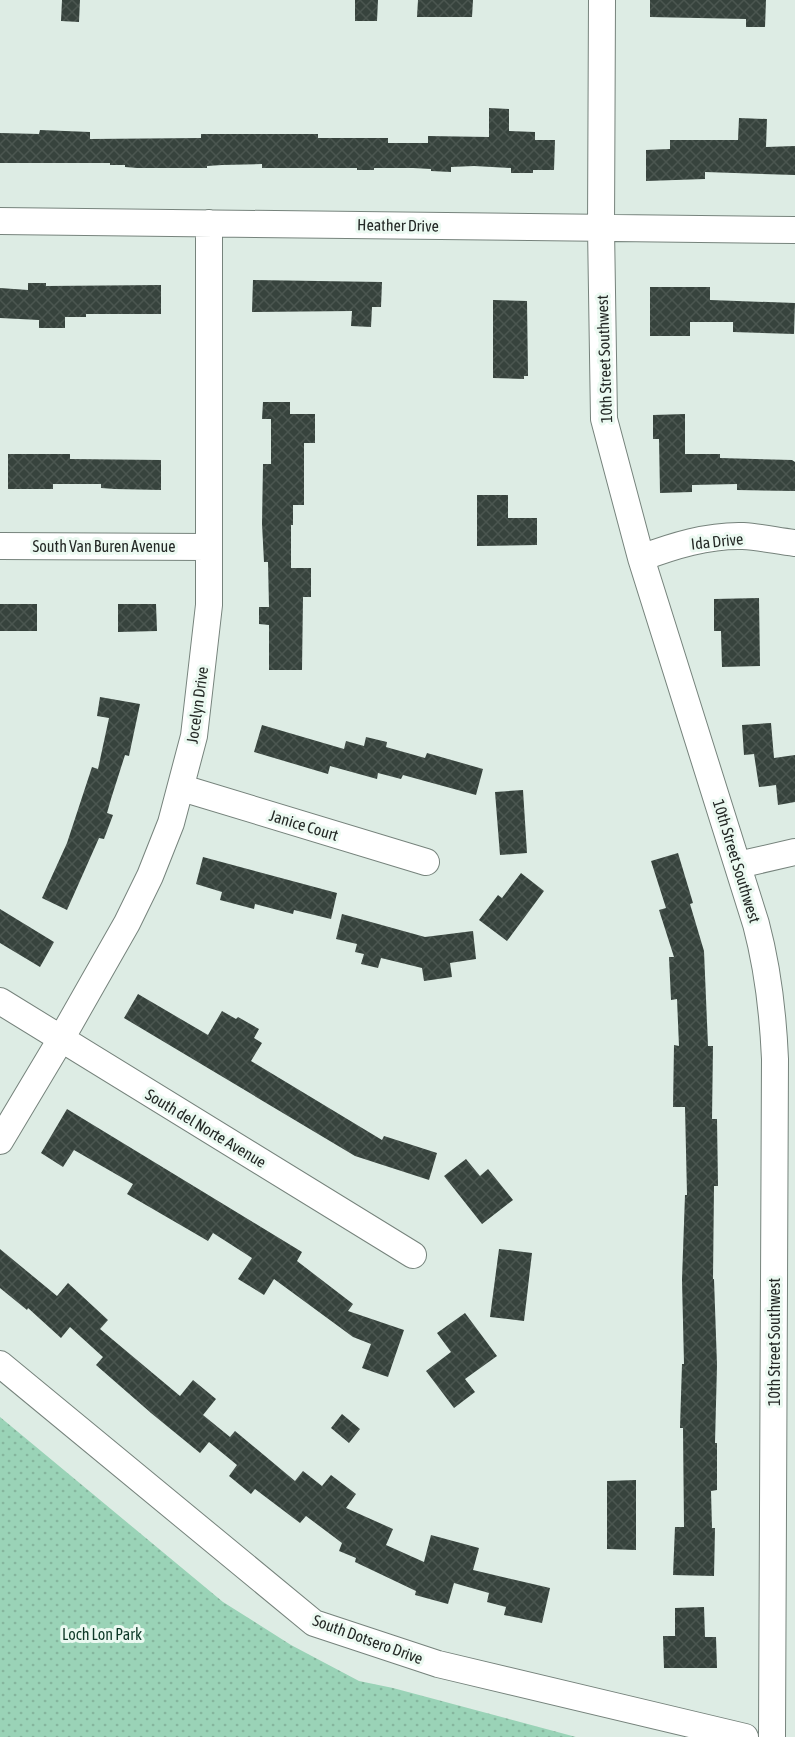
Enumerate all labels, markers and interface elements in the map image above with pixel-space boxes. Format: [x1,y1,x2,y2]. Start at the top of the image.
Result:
street label: Heather Drive [357,215,439,235]
street label: 10th Street Southwest [593,294,615,423]
street label: Ida Drive [690,529,744,553]
street label: South Van Buren Avenue [33,537,175,555]
street label: Jocelyn Drive [183,665,212,745]
street label: 10th Street Southwest [710,797,764,925]
street label: Janice Court [267,806,341,844]
street label: South del Norte Avenue [142,1085,270,1171]
street label: 10th Street Southwest [765,1278,783,1406]
street label: South Dotsero Drive [310,1611,426,1667]
park label: Loch Lon Park [62,1625,142,1643]

